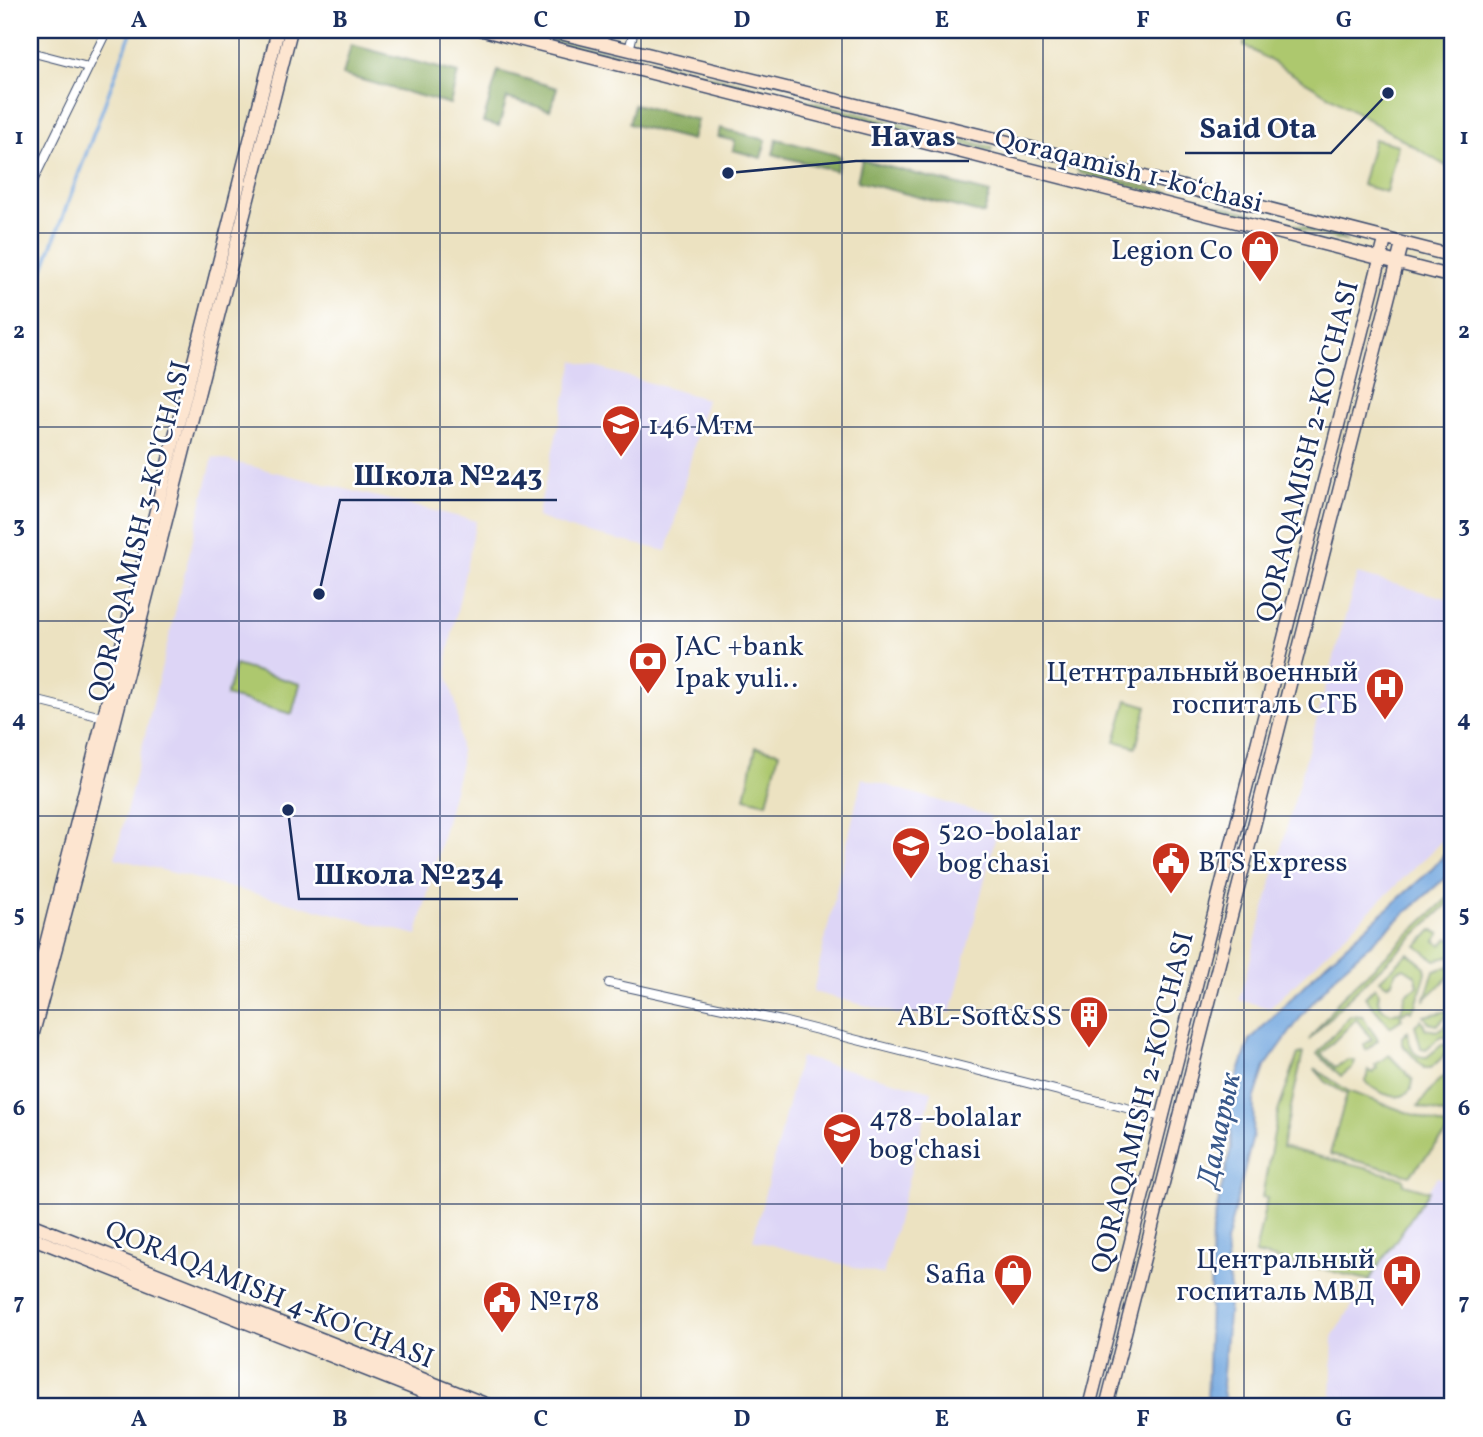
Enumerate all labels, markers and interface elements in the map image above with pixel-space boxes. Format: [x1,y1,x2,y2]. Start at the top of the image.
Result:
text: A [131,5,147,37]
text: B [332,5,348,37]
text: C [534,5,548,37]
text: D [734,5,751,37]
text: E [935,5,949,37]
text: F [1136,5,1150,37]
text: G [1336,5,1352,37]
callout: Said Ota [1185,102,1331,153]
text: Said Ota [1199,109,1317,151]
callout: Havas [856,110,969,161]
text: Havas [870,117,956,159]
street label: Qoraqamish 1-koʻchasi [990,119,1267,224]
text: 1 [14,122,24,154]
text: 1 [1459,122,1469,154]
shop icon: Legion Co [1239,228,1281,283]
place label: Legion Co [1111,232,1233,271]
street label: QORAQAMISH 2-KO'CHASI [1247,277,1370,627]
text: 2 [13,316,25,348]
text: 2 [1458,316,1470,348]
street label: QORAQAMISH 3-KO'CHASI [79,357,202,706]
school or university icon: 146 Мтм [600,403,642,458]
place label: 146 Мтм [648,407,753,446]
callout: Школа №243 [340,449,557,500]
text: Школа №243 [353,456,543,498]
text: 3 [13,510,25,542]
text: 3 [1458,510,1470,542]
place label: JAC +bank Ipak yuli.. [675,628,804,699]
bank icon: JAC +bank Ipak yuli.. [627,640,669,695]
place label: Цетнтральный военный госпиталь СГБ [1046,654,1358,725]
hospital icon: Цетнтральный военный госпиталь СГБ [1364,666,1406,721]
text: 4 [12,704,26,736]
text: 4 [1457,704,1471,736]
place label: 520-bolalar bog'chasi [938,813,1081,884]
school or university icon: 520-bolalar bog'chasi [890,825,932,880]
public building icon: BTS Express [1150,840,1192,895]
place label: BTS Express [1198,844,1347,883]
callout: Школа №234 [299,848,518,899]
text: Школа №234 [314,855,504,897]
text: 5 [13,899,25,931]
text: 5 [1458,899,1470,931]
street label: QORAQAMISH 2-KO'CHASI [1082,928,1205,1278]
building icon: ABL-Soft&SS [1068,994,1110,1049]
place label: ABL-Soft&SS [897,998,1062,1037]
water label: Дамарык [1187,1068,1253,1194]
text: 6 [13,1093,25,1125]
text: 6 [1458,1093,1470,1125]
place label: 478--bolalar bog'chasi [869,1099,1022,1170]
school or university icon: 478--bolalar bog'chasi [821,1111,863,1166]
street label: QORAQAMISH 4-KO'CHASI [99,1211,439,1379]
place label: Центральный госпиталь МВД [1177,1241,1375,1312]
shop icon: Safia [992,1252,1034,1307]
hospital icon: Центральный госпиталь МВД [1381,1253,1423,1308]
place label: Safia [925,1256,986,1295]
public building icon: №178 [481,1279,523,1334]
place label: №178 [529,1283,600,1322]
text: 7 [14,1287,25,1319]
text: 7 [1459,1287,1470,1319]
text: A [131,1404,147,1436]
text: B [332,1404,348,1436]
text: C [534,1404,548,1436]
text: D [734,1404,751,1436]
text: E [935,1404,949,1436]
text: F [1136,1404,1150,1436]
text: G [1336,1404,1352,1436]

